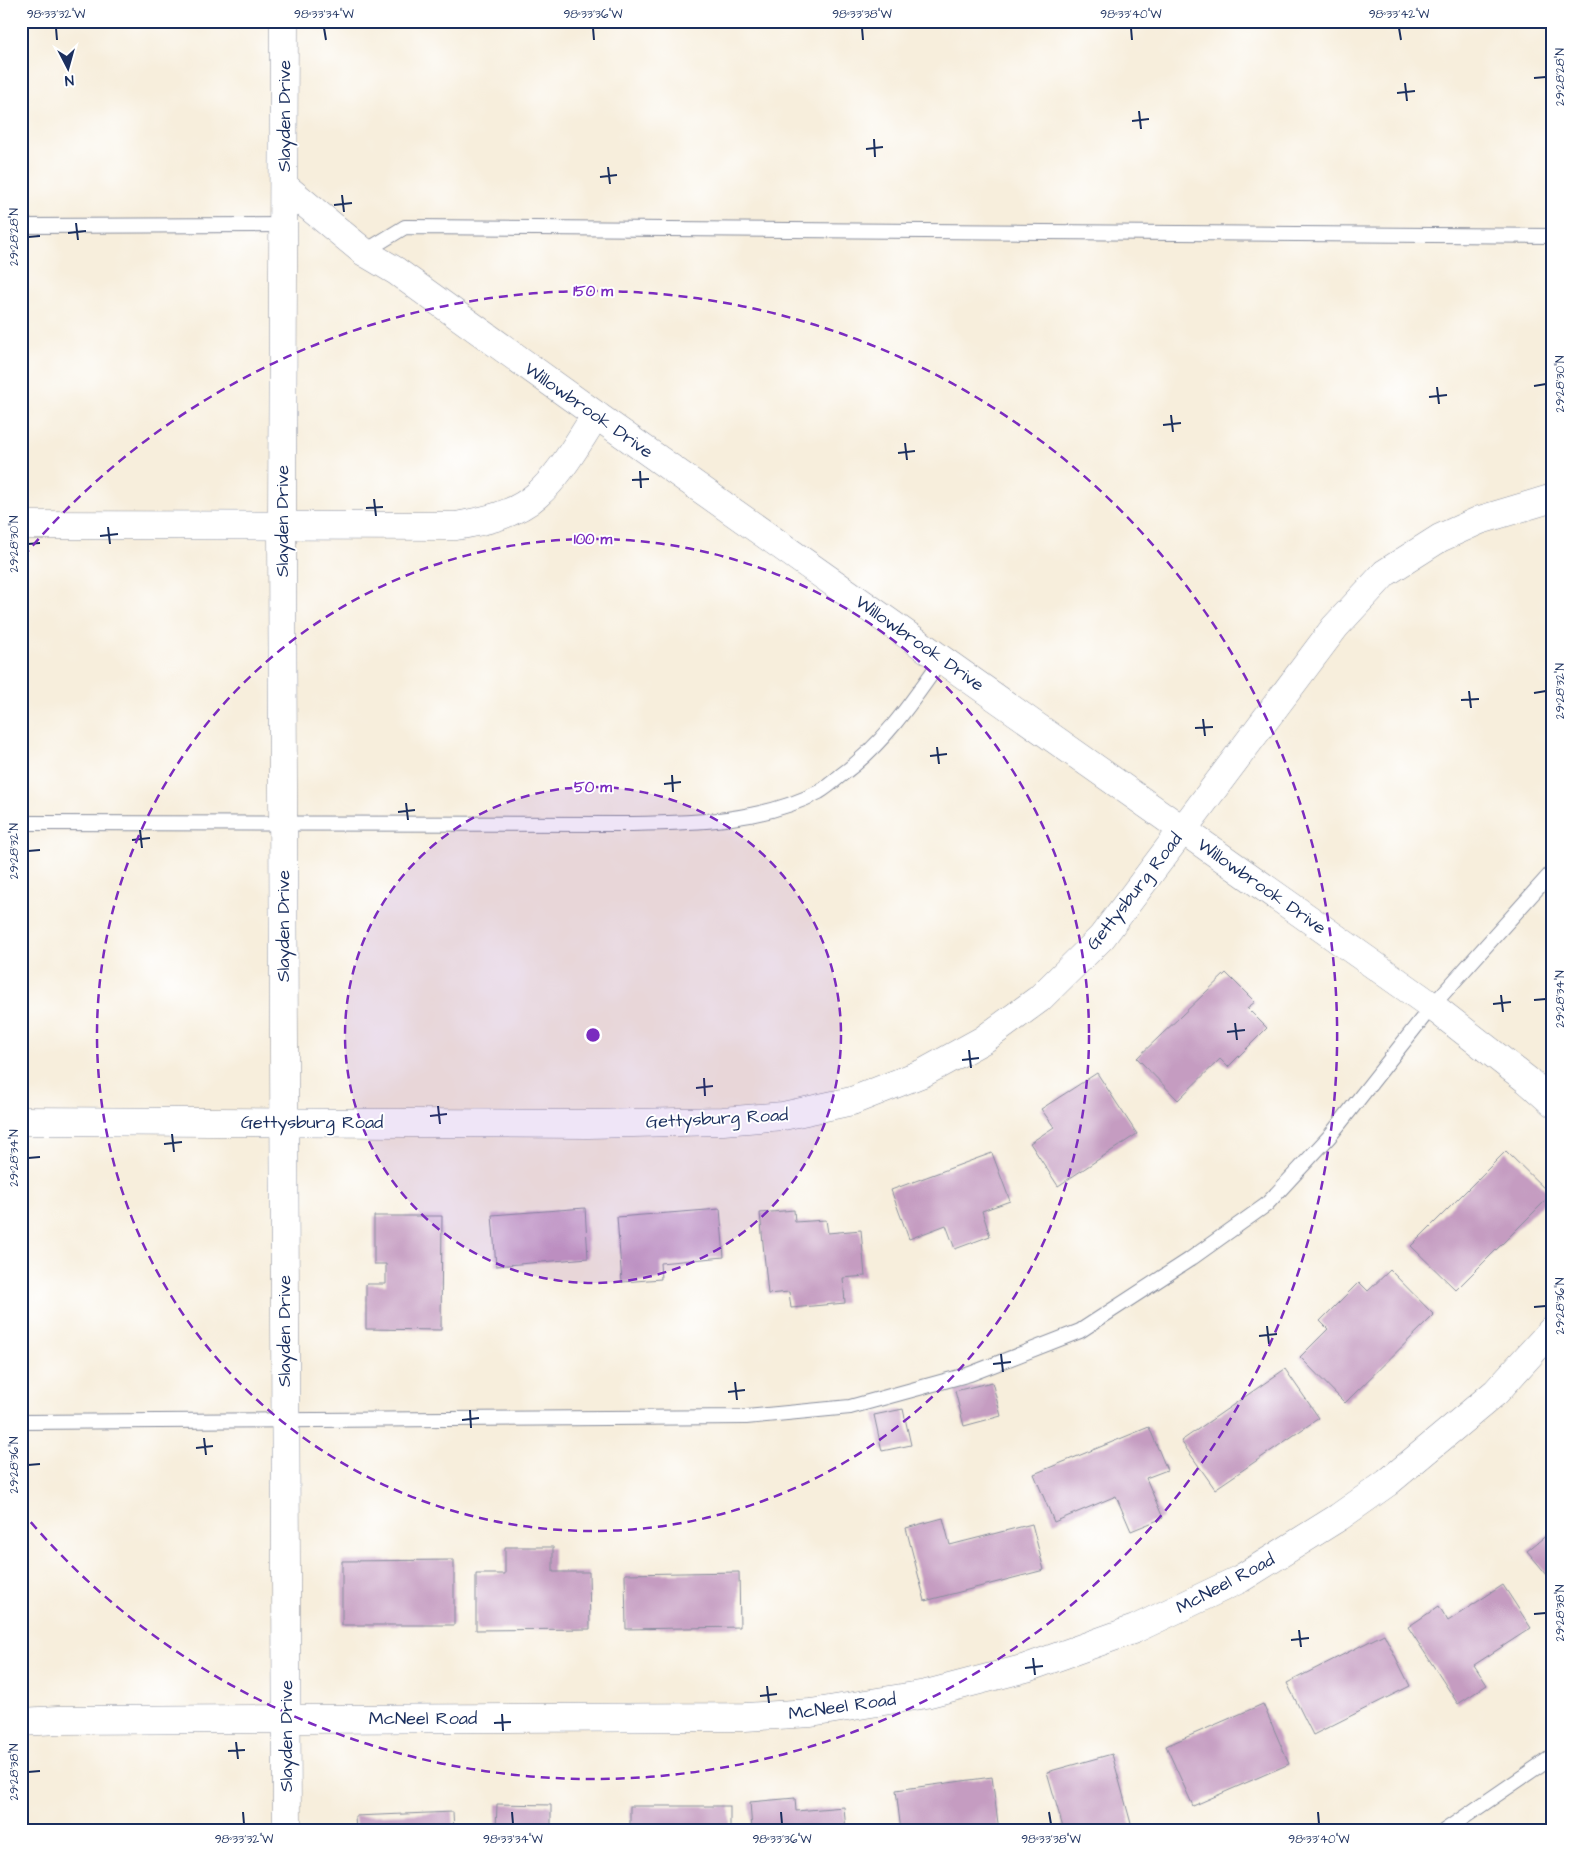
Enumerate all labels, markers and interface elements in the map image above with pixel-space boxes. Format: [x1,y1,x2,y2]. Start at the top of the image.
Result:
text: 98°33'32"W [27,6,86,23]
text: 98°33'34"W [294,6,355,23]
text: 98°33'36"W [563,6,623,23]
text: 98°33'38"W [832,6,892,23]
text: 98°33'40"W [1100,6,1162,23]
text: 98°33'42"W [1369,6,1430,23]
north arrow [42,42,92,92]
text: 29°28'28"N [1552,48,1569,106]
street label: Slayden Drive [272,60,298,172]
text: N [64,70,75,90]
text: 29°28'28"N [6,208,23,266]
text: 150 m [573,281,613,302]
text: 29°28'30"N [1552,355,1569,412]
street label: Willowbrook Drive [519,357,658,464]
street label: Slayden Drive [270,465,296,577]
text: 29°28'30"N [6,515,23,572]
text: 100 m [574,529,613,550]
street label: Willowbrook Drive [850,590,989,697]
text: 29°28'32"N [1552,662,1569,719]
text: 50 m [574,777,612,798]
text: 29°28'32"N [6,822,23,879]
street label: Gettysburg Road [1081,827,1189,956]
street label: Willowbrook Drive [1192,833,1331,940]
street label: Slayden Drive [271,870,297,982]
text: 29°28'34"N [1552,970,1569,1028]
centre of rings [584,1026,602,1044]
street label: Gettysburg Road [645,1102,789,1136]
street label: Gettysburg Road [241,1110,383,1136]
text: 29°28'34"N [6,1129,23,1187]
street label: Slayden Drive [272,1275,298,1387]
text: 29°28'36"N [1552,1277,1569,1334]
text: 29°28'36"N [6,1436,23,1493]
street label: McNeel Road [1172,1547,1279,1620]
text: 29°28'38"N [1552,1584,1569,1642]
street label: Slayden Drive [274,1680,300,1792]
street label: McNeel Road [787,1687,897,1726]
street label: McNeel Road [369,1706,477,1731]
text: 29°28'38"N [6,1743,23,1801]
text: 98°33'32"W [215,1831,274,1848]
text: 98°33'34"W [483,1831,544,1848]
text: 98°33'36"W [752,1831,812,1848]
text: 98°33'38"W [1021,1831,1081,1848]
text: 98°33'40"W [1288,1831,1350,1848]

